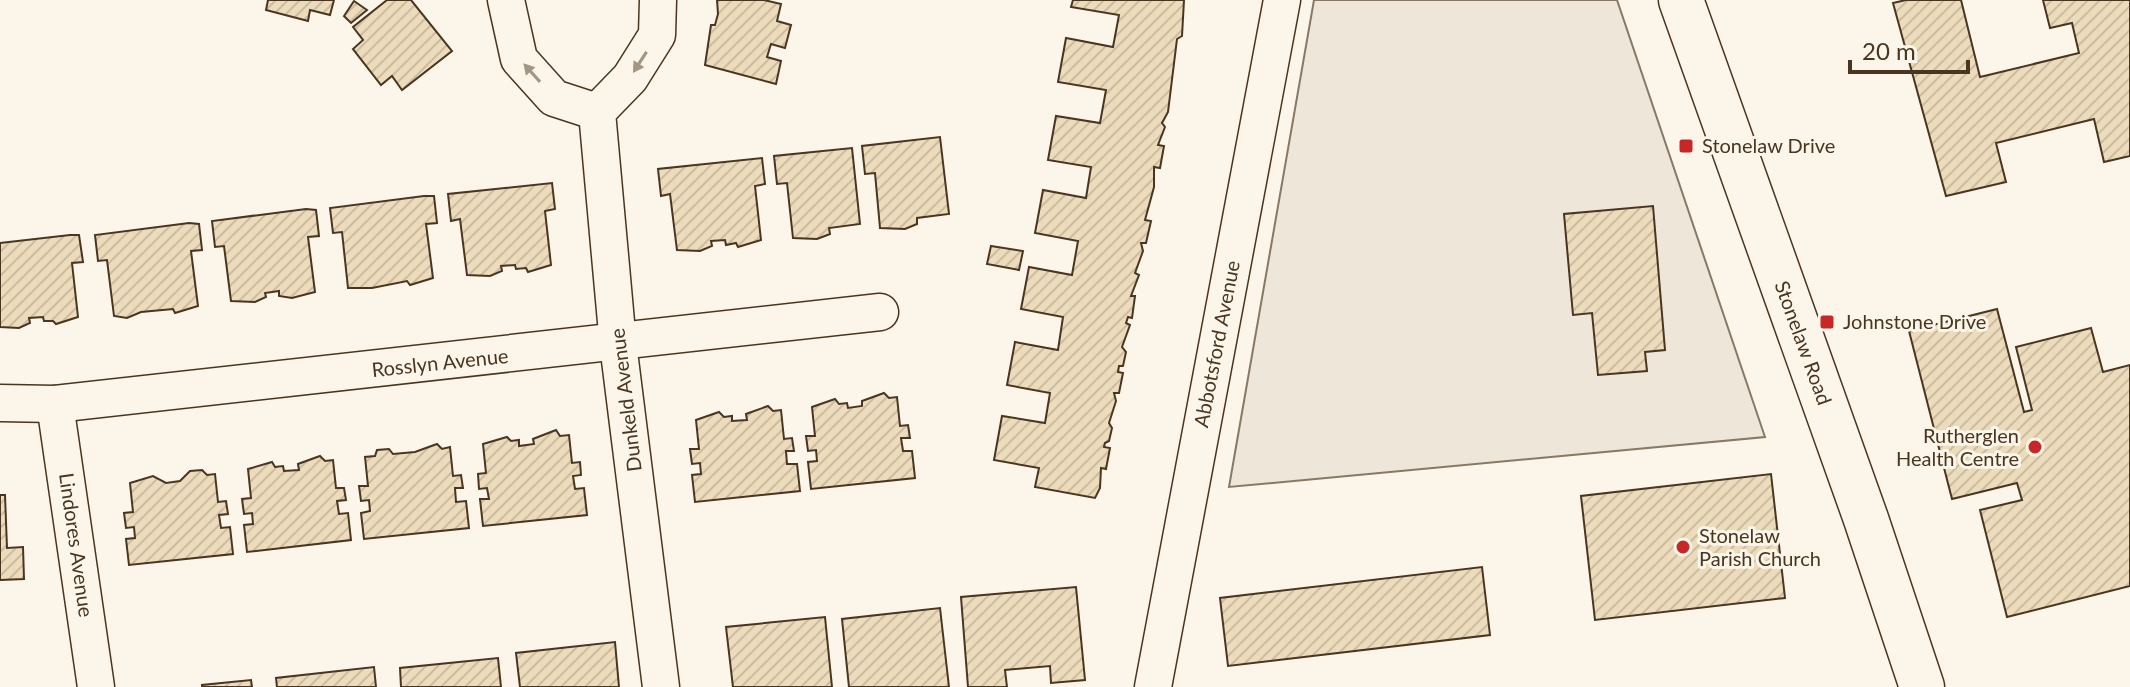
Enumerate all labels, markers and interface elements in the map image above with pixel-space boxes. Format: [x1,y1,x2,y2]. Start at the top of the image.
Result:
scale bar [1850,24,1968,74]
text: 20 m [1862,36,1916,65]
one-way arrow [633,51,648,72]
one-way arrow [523,64,541,83]
place label: Stonelaw Drive [1702,133,1835,157]
marker: Stonelaw Drive [1677,137,1695,155]
street label: Abbotsford Avenue [1188,258,1244,429]
street label: Stonelaw Road [1770,277,1837,408]
place label: Johnstone Drive [1843,309,1986,333]
marker: Johnstone Drive [1818,313,1836,331]
street label: Dunkeld Avenue [604,327,646,473]
street label: Rosslyn Avenue [370,343,509,381]
place label: Rutherglen Health Centre [1896,423,2019,470]
marker: Rutherglen Health Centre [2026,438,2044,456]
street label: Lindores Avenue [55,471,99,619]
place label: Stonelaw Parish Church [1699,523,1821,570]
marker: Stonelaw Parish Church [1674,538,1692,556]

